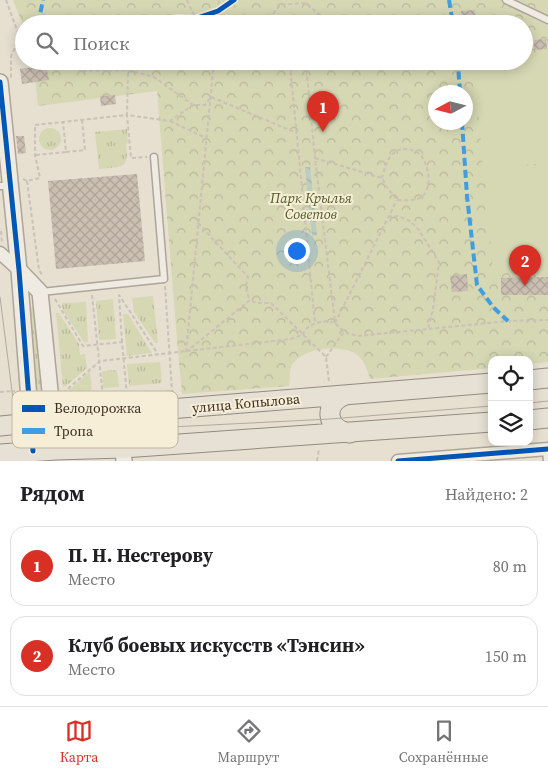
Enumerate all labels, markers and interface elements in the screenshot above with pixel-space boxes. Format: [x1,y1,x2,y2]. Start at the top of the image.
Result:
search box [15,15,533,70]
icon: search [33,29,61,57]
text: Поиск [73,30,130,56]
north arrow [428,85,473,130]
pin: 1 [307,91,339,132]
park label: Парк Крылья Советов [269,188,352,224]
your location [284,238,310,264]
pin: 2 [509,245,541,286]
map controls [488,356,533,446]
button: locate [488,356,533,401]
street label: улица Копылова [191,388,302,418]
legend [12,391,178,448]
text: Велодорожка [54,398,142,418]
button: layers [488,401,533,446]
text: Тропа [54,421,94,441]
text: Рядом [20,479,85,508]
text: Найдено: 2 [445,483,528,505]
text: П. Н. Нестерову [68,542,213,568]
text: 1 [33,555,41,577]
text: 80 m [493,555,527,577]
text: Место [68,568,115,590]
text: Клуб боевых искусств «Тэнсин» [68,632,365,658]
text: 2 [33,645,41,667]
text: 150 m [485,645,527,667]
text: Место [68,658,115,680]
tab: Карта [60,717,98,767]
tab: Маршрут [218,717,279,767]
tab: Сохранённые [399,717,488,767]

